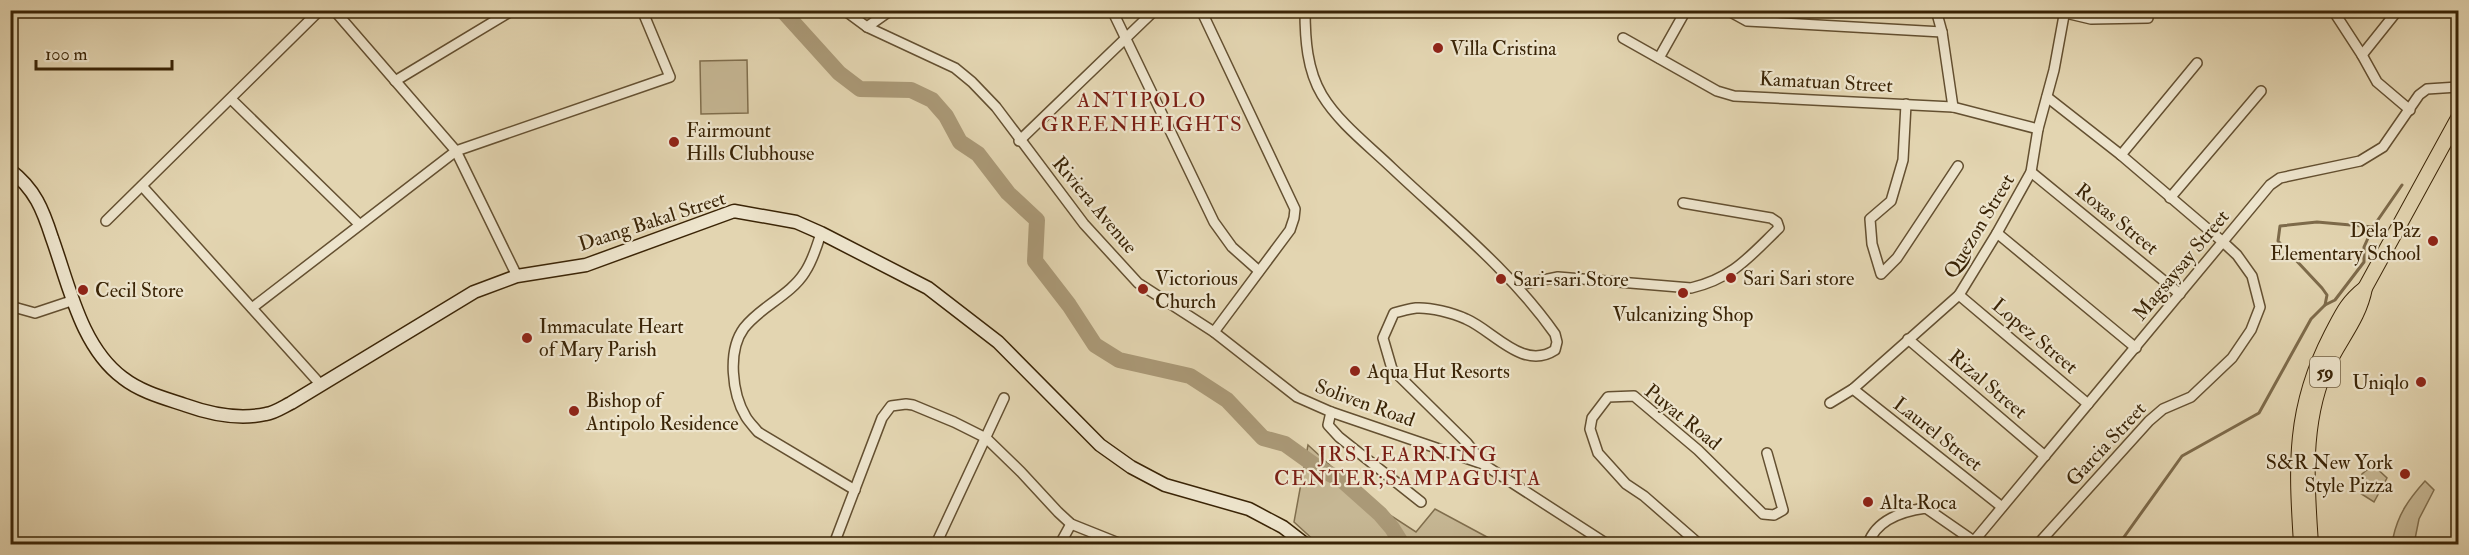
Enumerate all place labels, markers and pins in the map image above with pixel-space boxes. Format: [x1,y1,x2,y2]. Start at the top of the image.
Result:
place label: Villa Cristina [1450,36,1557,61]
marker: Villa Cristina [1431,41,1445,55]
place label: Fairmount Hills Clubhouse [686,118,814,166]
marker: Fairmount Hills Clubhouse [667,135,681,149]
place label: Dela Paz Elementary School [2270,218,2421,266]
marker: Dela Paz Elementary School [2426,234,2440,248]
place label: Victorious Church [1155,266,1238,314]
place label: Sari Sari store [1743,266,1854,291]
place label: Sari-sari Store [1513,267,1629,292]
marker: Sari Sari store [1724,271,1738,285]
marker: Sari-sari Store [1494,272,1508,286]
place label: Cecil Store [95,278,184,303]
marker: Victorious Church [1136,282,1150,296]
marker: Cecil Store [76,283,90,297]
marker: Vulcanizing Shop [1676,286,1690,300]
place label: Vulcanizing Shop [1613,302,1753,328]
place label: Immaculate Heart of Mary Parish [539,314,684,362]
marker: Immaculate Heart of Mary Parish [520,331,534,345]
place label: Aqua Hut Resorts [1366,359,1510,384]
marker: Aqua Hut Resorts [1348,364,1362,378]
place label: Uniqlo [2352,370,2409,395]
marker: Uniqlo [2414,375,2428,389]
place label: Bishop of Antipolo Residence [585,388,739,437]
marker: Bishop of Antipolo Residence [567,404,581,418]
place label: S&R New York Style Pizza [2266,450,2394,498]
marker: S&R New York Style Pizza [2398,467,2412,481]
place label: Alta Roca [1879,490,1957,515]
marker: Alta Roca [1861,495,1875,509]

